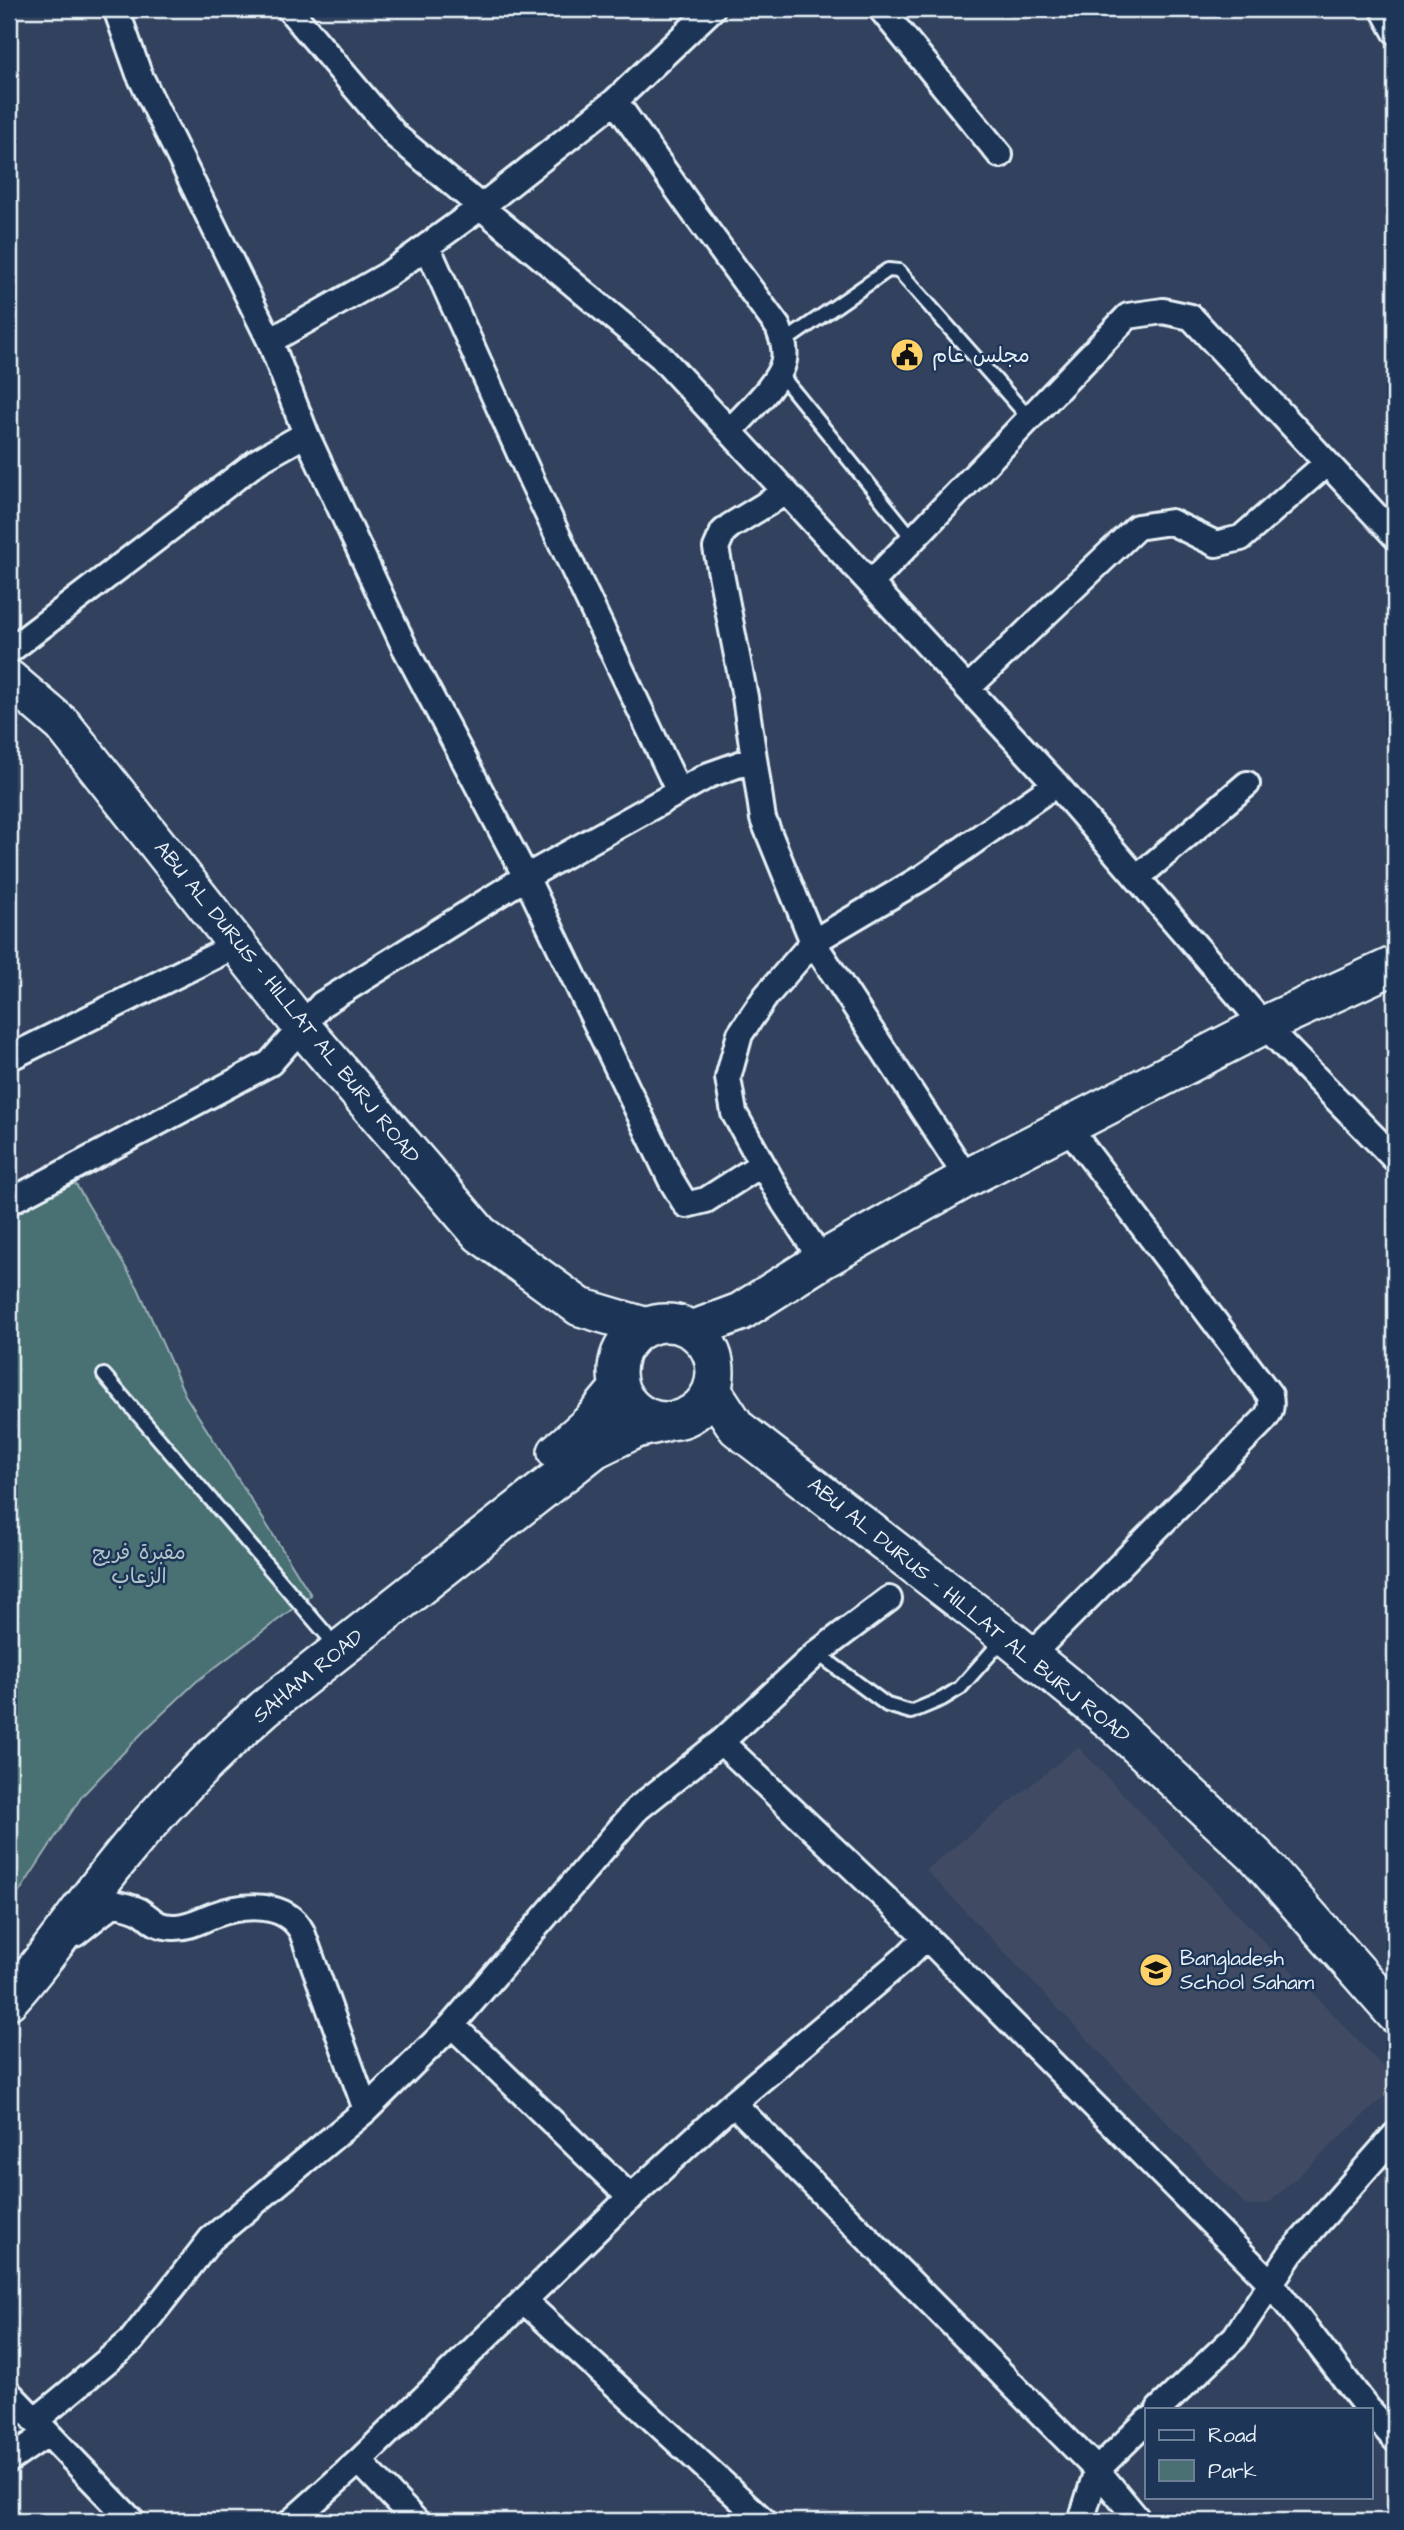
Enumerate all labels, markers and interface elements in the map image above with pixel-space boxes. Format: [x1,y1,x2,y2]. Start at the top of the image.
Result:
public building icon: مجلس عام [888,336,926,374]
place label: مجلس عام [932,341,1030,371]
street label: ABU AL DURUS - HILLAT AL BURJ ROAD [147,834,427,1170]
street label: ABU AL DURUS - HILLAT AL BURJ ROAD [801,1470,1137,1750]
park label: مقبرة فريج الزعاب [92,1538,186,1591]
street label: SAHAM ROAD [246,1622,370,1730]
place label: Bangladesh School Saham [1180,1944,1315,1997]
school or university icon: Bangladesh School Saham [1137,1951,1175,1989]
legend [1145,2408,1372,2498]
text: Road [1208,2421,1256,2450]
text: Park [1208,2457,1257,2486]

